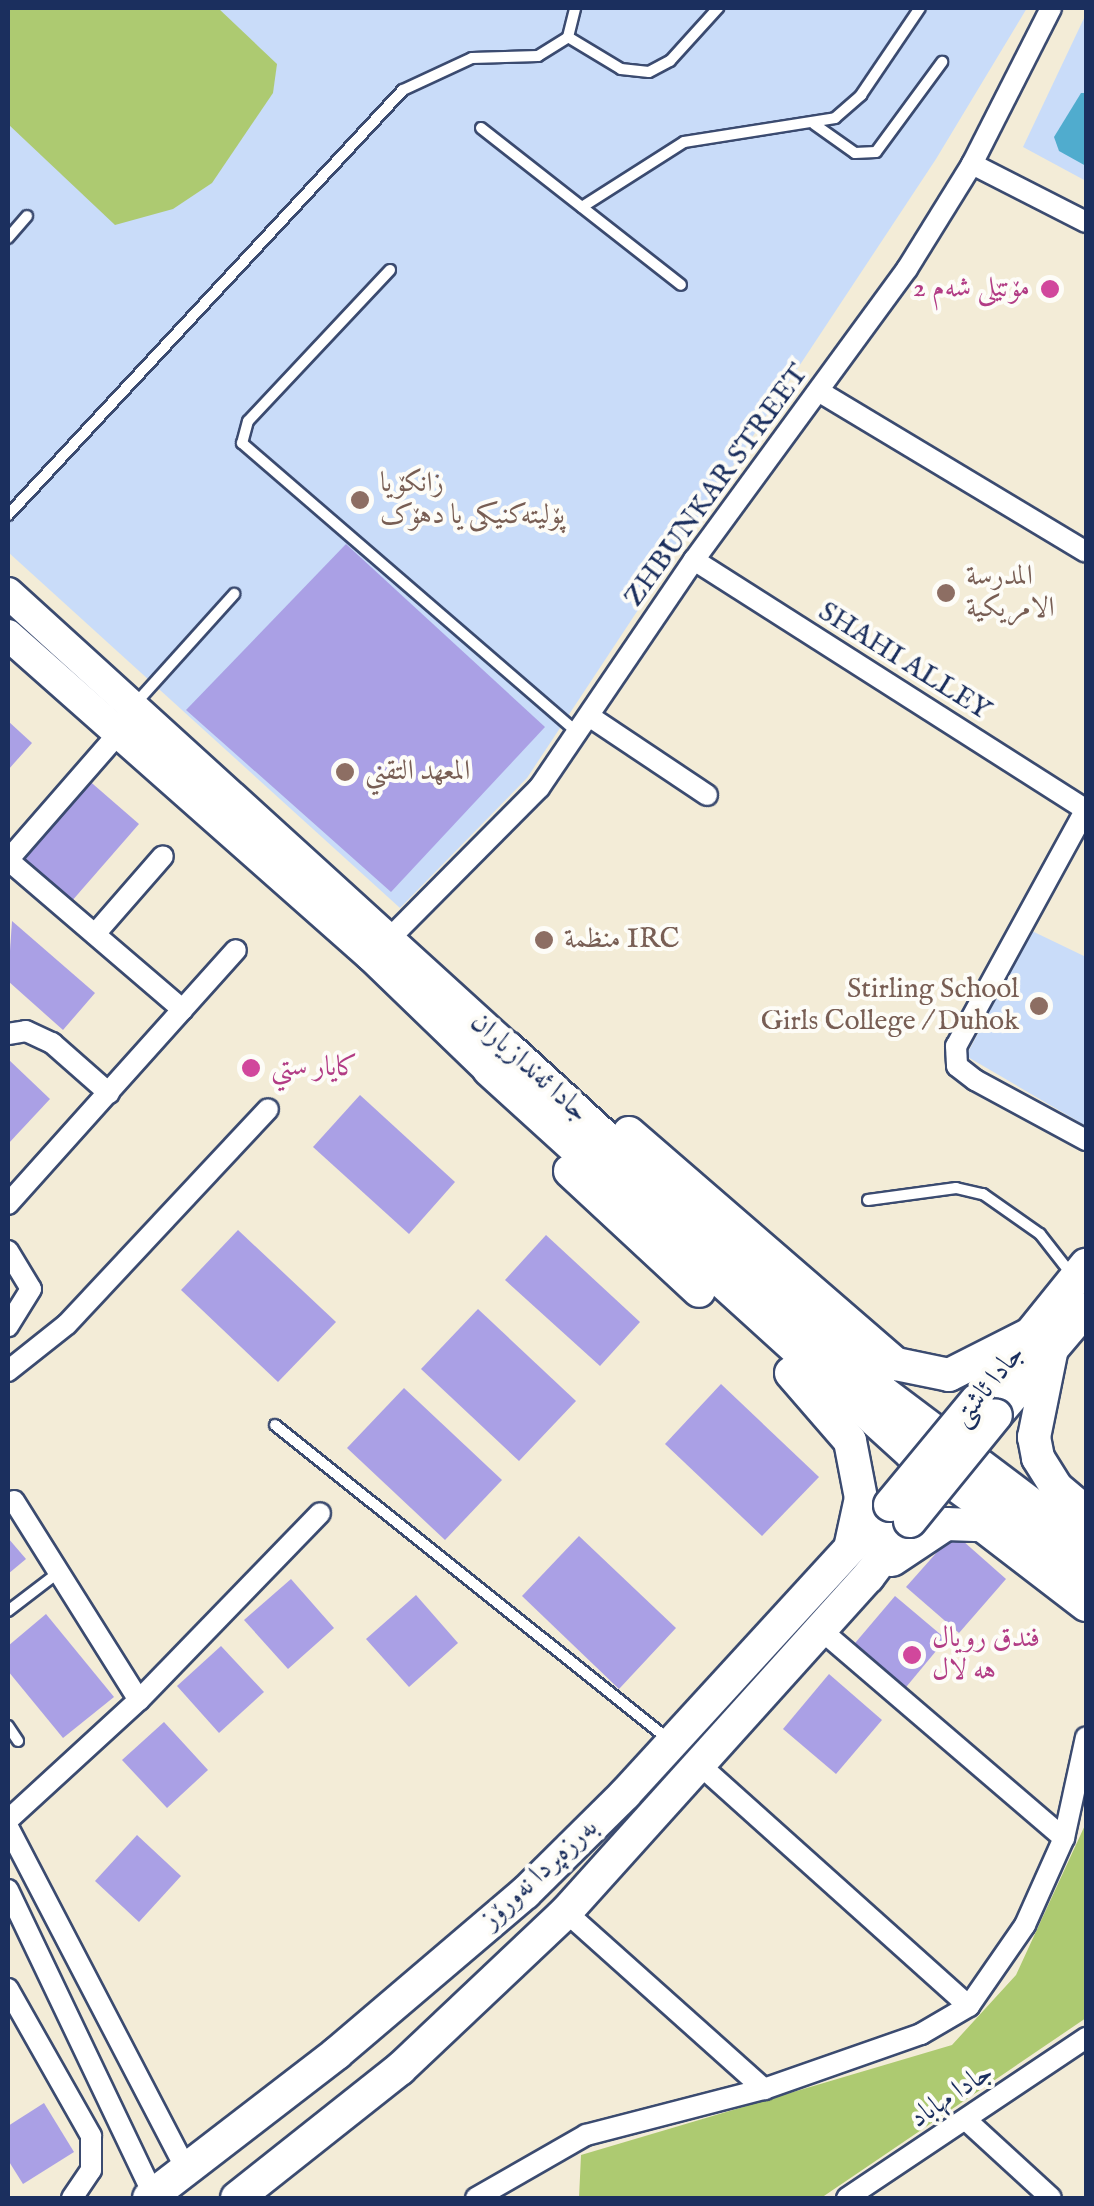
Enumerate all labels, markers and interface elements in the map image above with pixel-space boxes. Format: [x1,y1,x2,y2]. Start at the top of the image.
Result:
place label: مۆتێلی شەم 2 [913,272,1030,306]
marker: مۆتێلی شەم 2 [1039,278,1061,300]
street label: ZHBUNKAR STREET [618,358,816,614]
place label: زانکۆیا پۆلیتەکنیکی یا دهۆک [380,467,565,533]
marker: زانکۆیا پۆلیتەکنیکی یا دهۆک [349,489,371,511]
place label: المدرسة الامريكية [966,560,1055,626]
marker: المدرسة الامريكية [935,582,957,604]
street label: SHAHI ALLEY [812,596,996,728]
place label: المعهد التقني [365,755,470,789]
marker: المعهد التقني [334,761,356,783]
place label: منظمة IRC [564,923,680,957]
marker: منظمة IRC [533,929,555,951]
place label: Stirling School Girls College / Duhok [761,973,1019,1039]
marker: Stirling School Girls College / Duhok [1028,995,1050,1017]
street label: جادا ئەندازیاران [463,1006,595,1130]
place label: كايار ستي [271,1051,358,1085]
marker: كايار ستي [240,1057,262,1079]
street label: جادا ئاشتی [946,1338,1032,1434]
place label: فندق رويال هه لال [932,1622,1040,1688]
marker: فندق رويال هه لال [901,1644,923,1666]
street label: بەرزەپردا نەورۆز [475,1811,605,1937]
street label: جادا مهاباد [904,2056,1000,2136]

